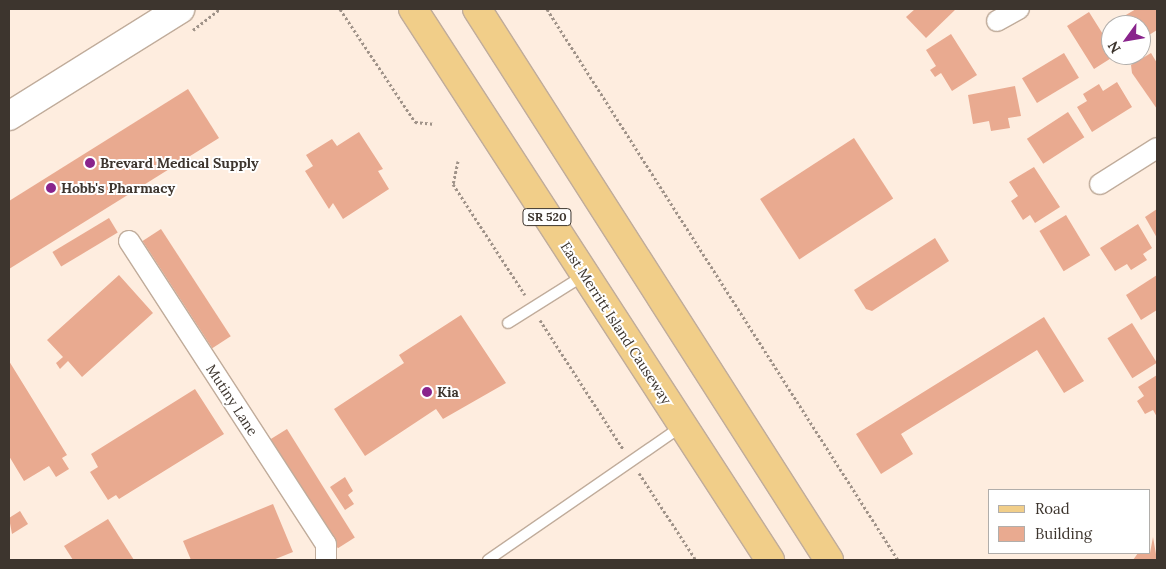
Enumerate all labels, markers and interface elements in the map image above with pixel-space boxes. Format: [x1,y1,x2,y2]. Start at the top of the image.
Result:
north arrow [1101,15,1151,65]
text: N [1104,38,1125,57]
place label: Brevard Medical Supply [100,155,259,171]
marker: Brevard Medical Supply [84,157,96,169]
place label: Hobb's Pharmacy [61,180,175,196]
marker: Hobb's Pharmacy [45,182,57,194]
road number: SR 520 [522,208,572,226]
street label: East Merritt Island Causeway [557,239,675,407]
street label: Mutiny Lane [203,361,261,439]
place label: Kia [437,384,459,400]
marker: Kia [421,386,433,398]
legend [988,489,1151,554]
text: Road [1035,499,1070,518]
text: Building [1035,524,1092,543]

